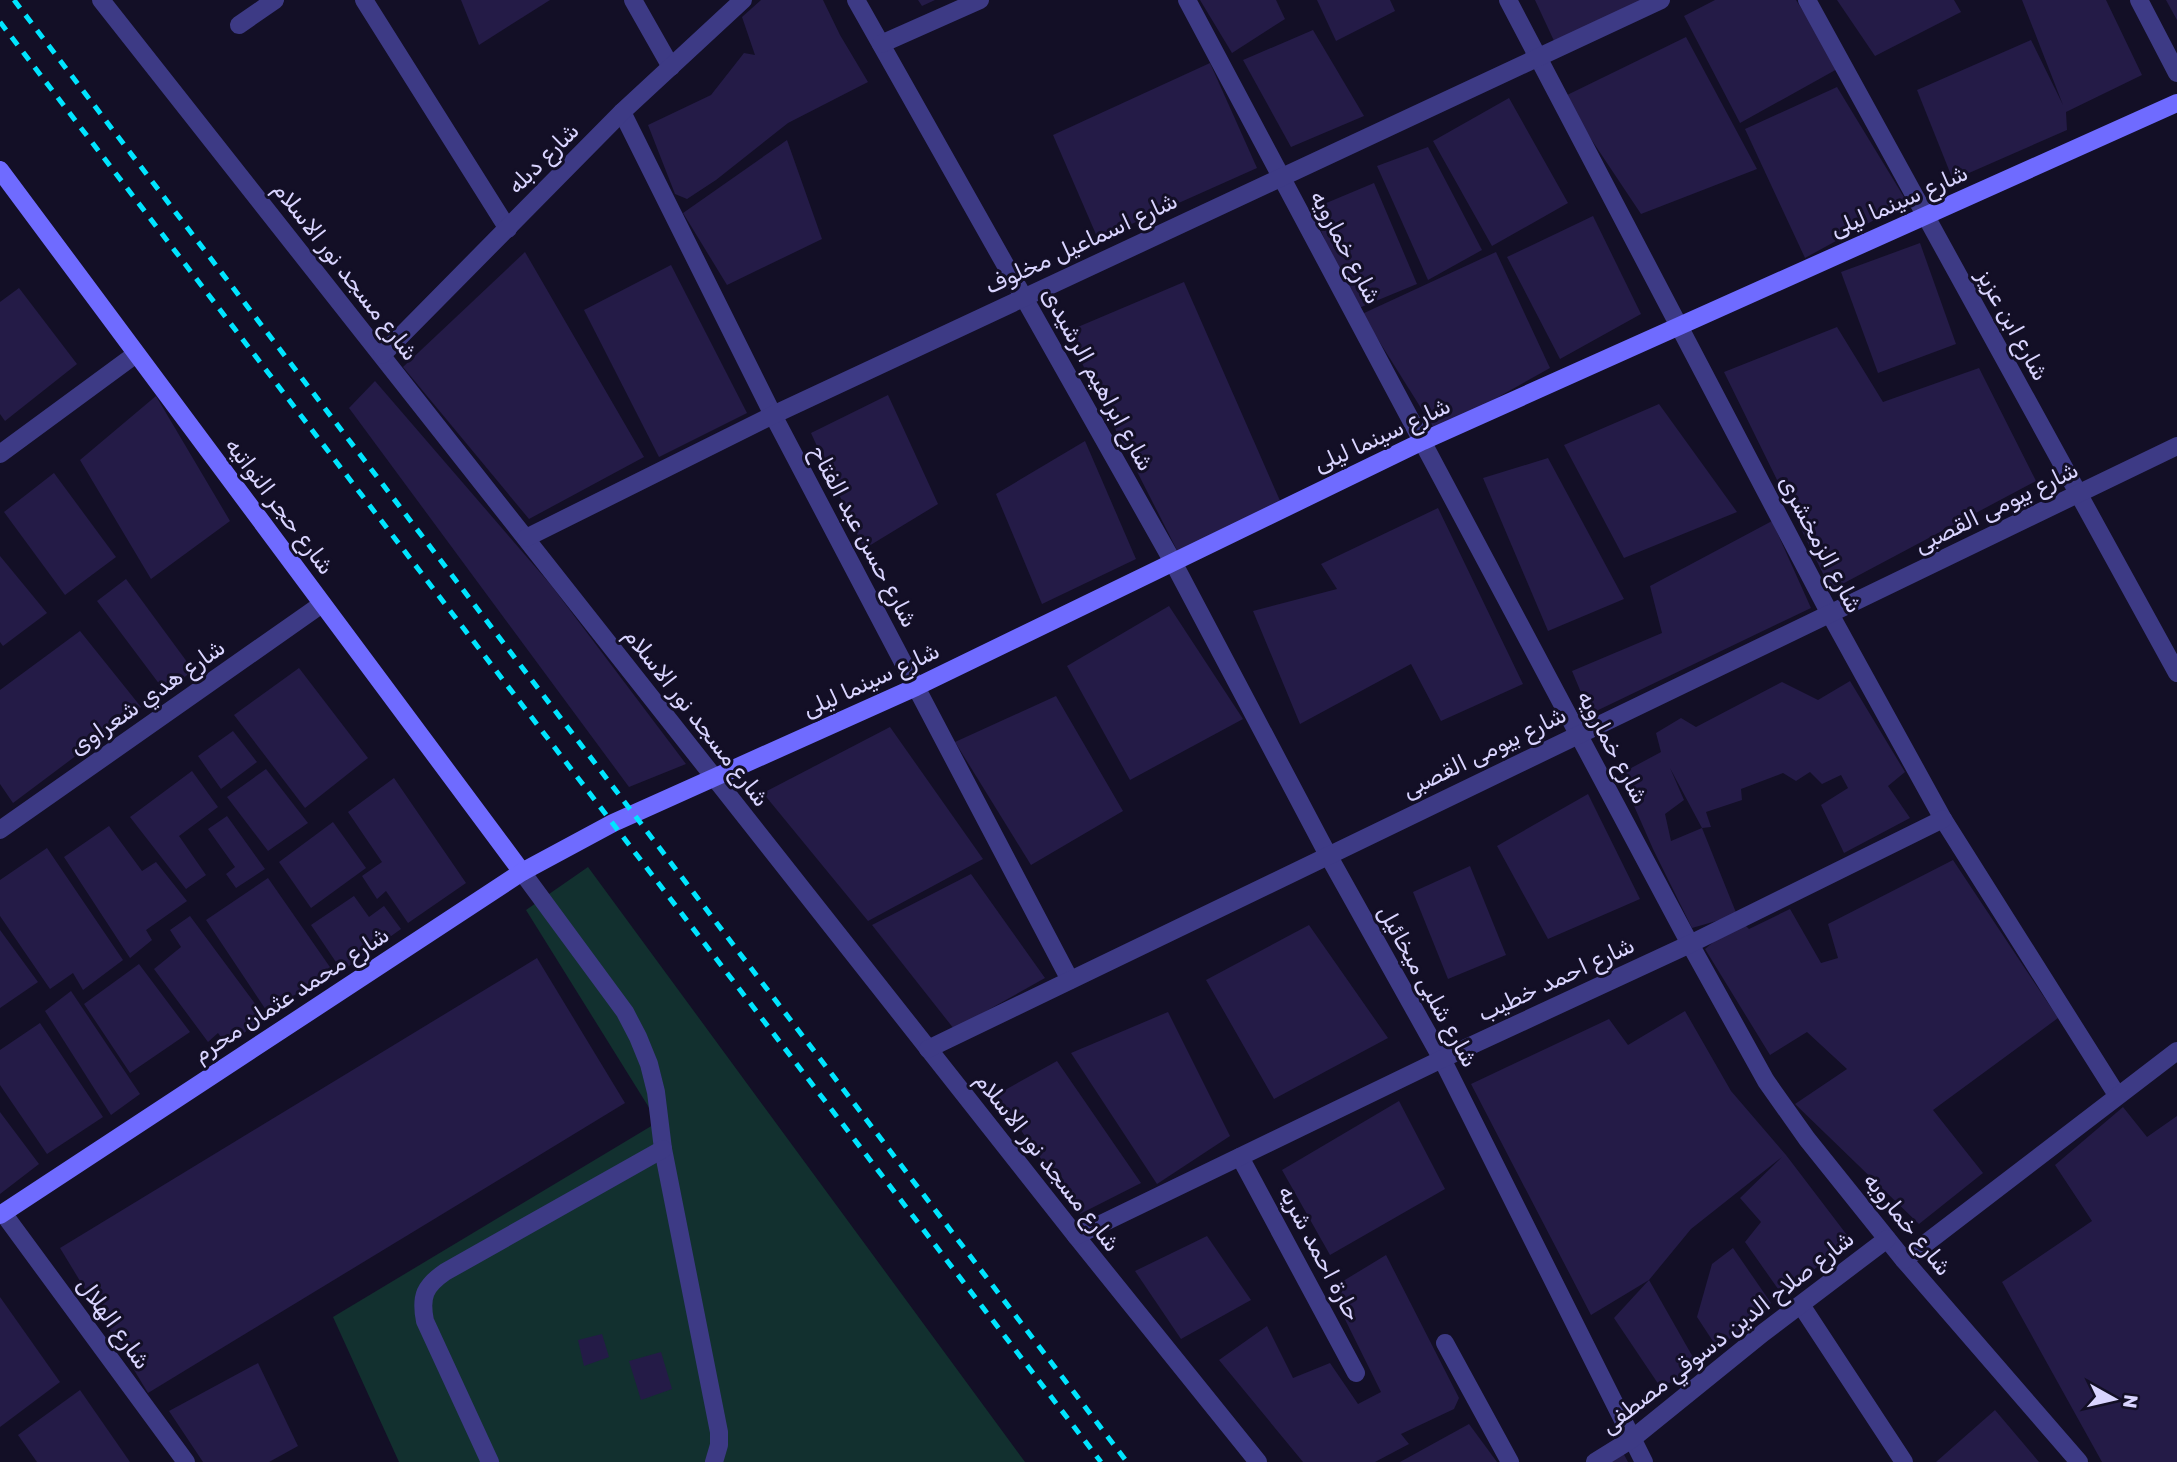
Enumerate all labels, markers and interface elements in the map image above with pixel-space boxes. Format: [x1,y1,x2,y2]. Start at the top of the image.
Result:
street label: شارع دبله [501,116,586,201]
street label: شارع سينما ليلى [1826,158,1973,246]
street label: شارع مسجد نور الاسلام [266,176,425,367]
street label: شارع خمارويه [1303,185,1388,310]
street label: شارع اسماعيل مخلوف [980,186,1183,302]
street label: شارع ابن عزيز [1968,263,2055,387]
street label: شارع ابراهيم الرشيدى [1034,282,1160,477]
street label: شارع سينما ليلى [1309,391,1456,481]
street label: شارع حجر النواتيه [218,432,341,581]
street label: شارع حسن عبد الفتاح [802,440,924,633]
street label: شارع بيومى القصبى [1909,455,2084,561]
street label: شارع الزمخشرى [1771,470,1869,618]
street label: شارع مسجد نور الاسلام [617,622,776,813]
street label: شارع هدي شعراوى [64,633,232,764]
street label: شارع سينما ليلى [798,636,945,726]
street label: شارع خمارويه [1570,685,1655,810]
street label: شارع بيومى القصبى [1397,700,1572,806]
street label: شارع شلبى ميخائيل [1370,900,1484,1073]
street label: شارع محمد عثمان محرم [188,920,395,1069]
street label: شارع احمد خطيب [1473,930,1640,1029]
street label: شارع مسجد نور الاسلام [968,1067,1127,1258]
street label: شارع خمارويه [1856,1167,1958,1283]
street label: حارة احمد شريه [1273,1180,1367,1326]
street label: شارع صلاح الدين دسوقي مصطفى [1595,1224,1861,1442]
street label: شارع الهلال [70,1271,157,1376]
north arrow [2079,1364,2149,1434]
text: N [2118,1393,2143,1410]

